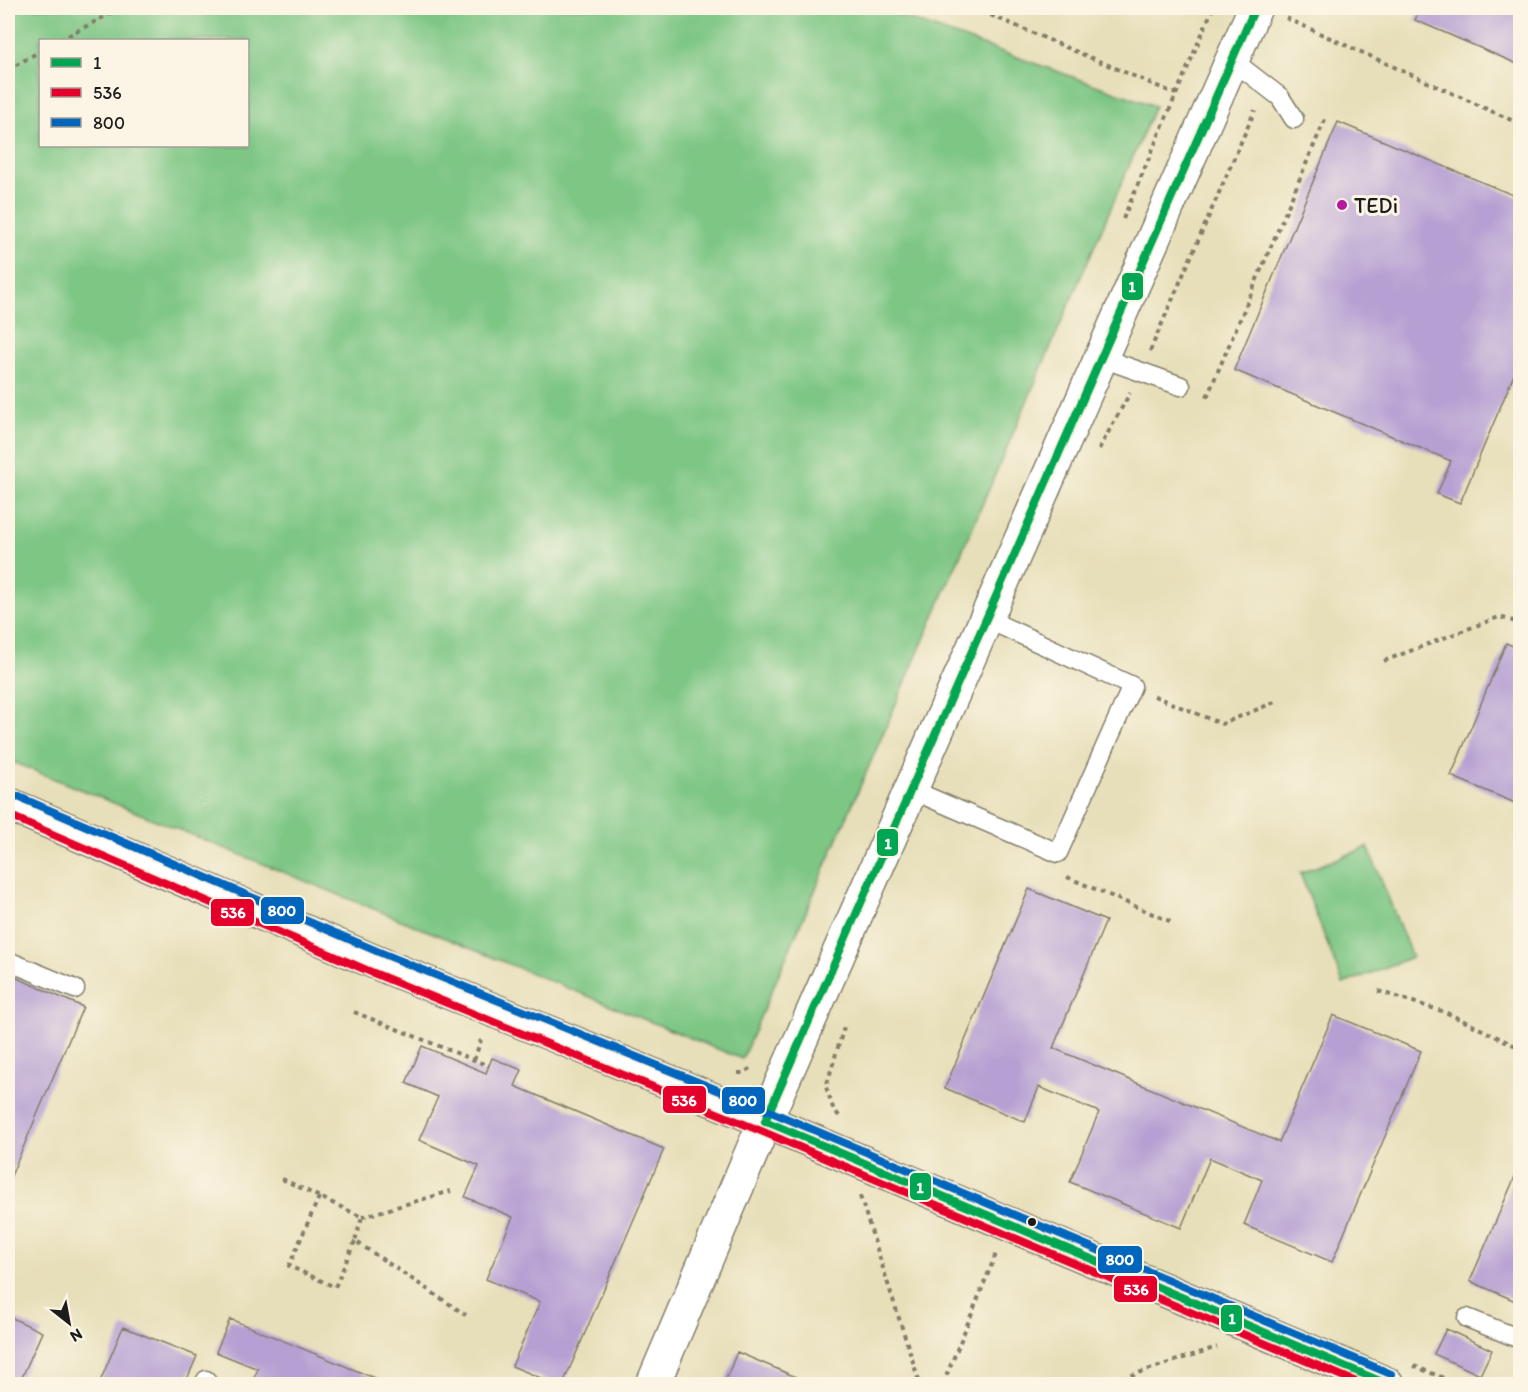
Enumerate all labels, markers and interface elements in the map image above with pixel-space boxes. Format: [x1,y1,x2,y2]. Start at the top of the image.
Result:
legend [39,39,249,147]
text: 1 [93,52,101,74]
text: 536 [93,82,122,104]
text: 800 [93,112,125,134]
place label: TEDi [1354,192,1398,219]
marker: TEDi [1335,198,1349,212]
line badge: 1 [1121,272,1144,301]
text: 1 [1128,277,1136,296]
line badge: 1 [876,828,899,857]
text: 1 [884,834,892,853]
line badge: 800 [260,896,305,925]
line badge: 536 [210,898,255,927]
text: 800 [268,901,296,920]
text: 536 [220,903,246,922]
line badge: 536 [662,1085,707,1114]
line badge: 800 [721,1086,766,1115]
text: 536 [671,1091,697,1110]
text: 800 [729,1091,757,1110]
line badge: 1 [909,1172,932,1201]
text: 1 [916,1178,924,1197]
unlabelled marker [1026,1216,1038,1228]
line badge: 800 [1097,1245,1143,1274]
text: 800 [1106,1250,1134,1269]
line badge: 536 [1113,1275,1158,1303]
text: 536 [1123,1280,1149,1299]
north arrow [39,1293,99,1353]
line badge: 1 [1220,1304,1243,1333]
text: 1 [1228,1309,1236,1328]
text: N [67,1325,86,1346]

